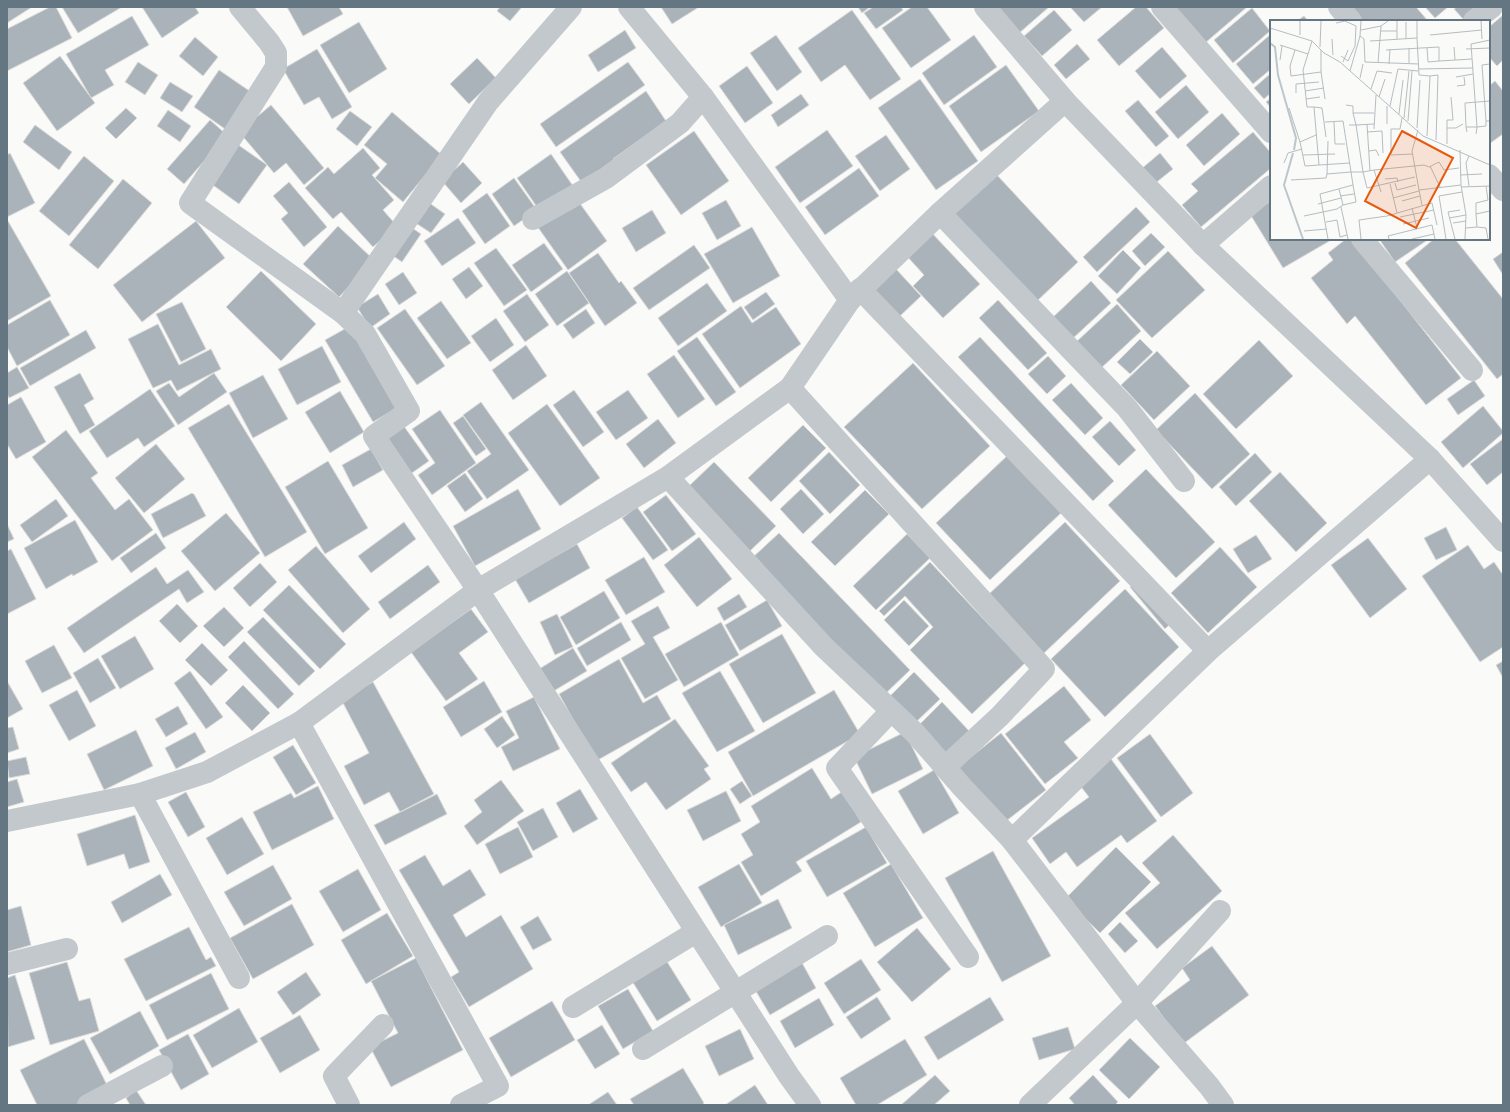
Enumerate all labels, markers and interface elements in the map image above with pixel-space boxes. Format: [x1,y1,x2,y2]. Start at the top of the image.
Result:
inset map [1270,20,1490,240]

